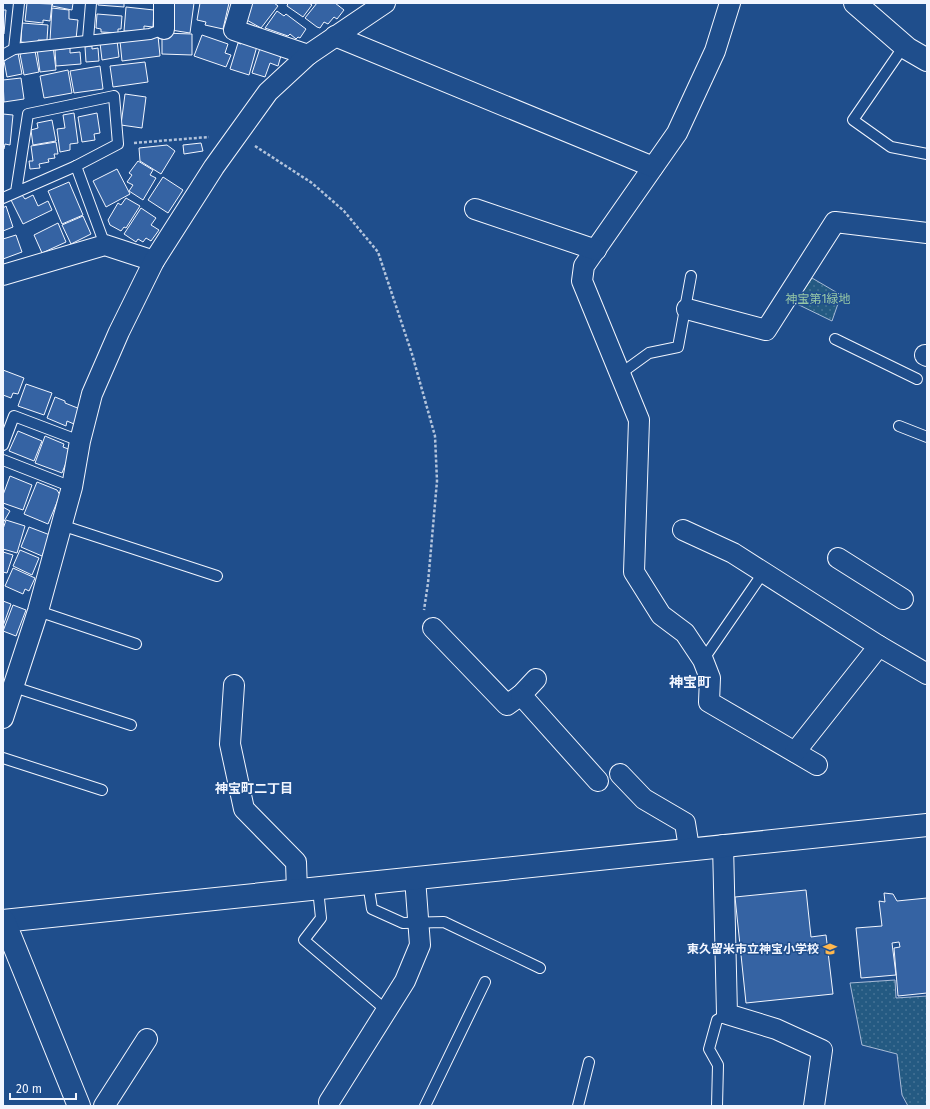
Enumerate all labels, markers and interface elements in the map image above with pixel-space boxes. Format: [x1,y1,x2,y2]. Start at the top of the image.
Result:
park label: 神宝第1緑地 [785,292,851,306]
district label: 神宝町 [669,674,711,691]
district label: 神宝町二丁目 [215,781,293,796]
school or university icon: 東久留米市立神宝小学校 [822,941,838,957]
place label: 東久留米市立神宝小学校 [687,942,819,956]
scale bar [10,1075,76,1101]
text: 20 m [16,1082,42,1096]

